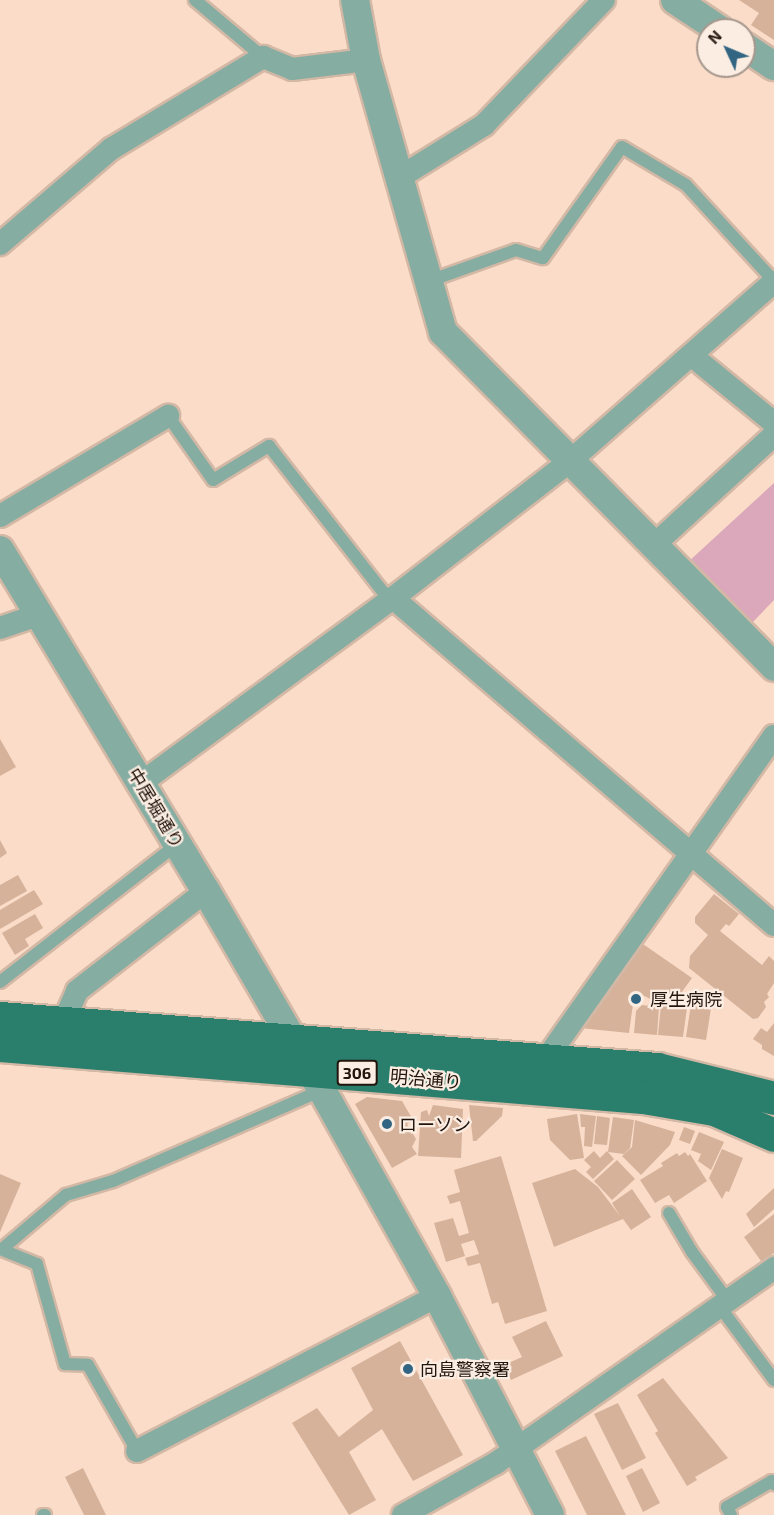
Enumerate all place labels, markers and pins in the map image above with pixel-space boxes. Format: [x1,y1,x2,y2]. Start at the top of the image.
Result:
place label: 厚生病院 [650,988,722,1010]
marker: 厚生病院 [627,990,645,1008]
place label: ローソン [399,1113,471,1135]
marker: ローソン [380,1117,394,1131]
place label: 向島警察署 [420,1358,510,1380]
marker: 向島警察署 [401,1362,415,1376]

